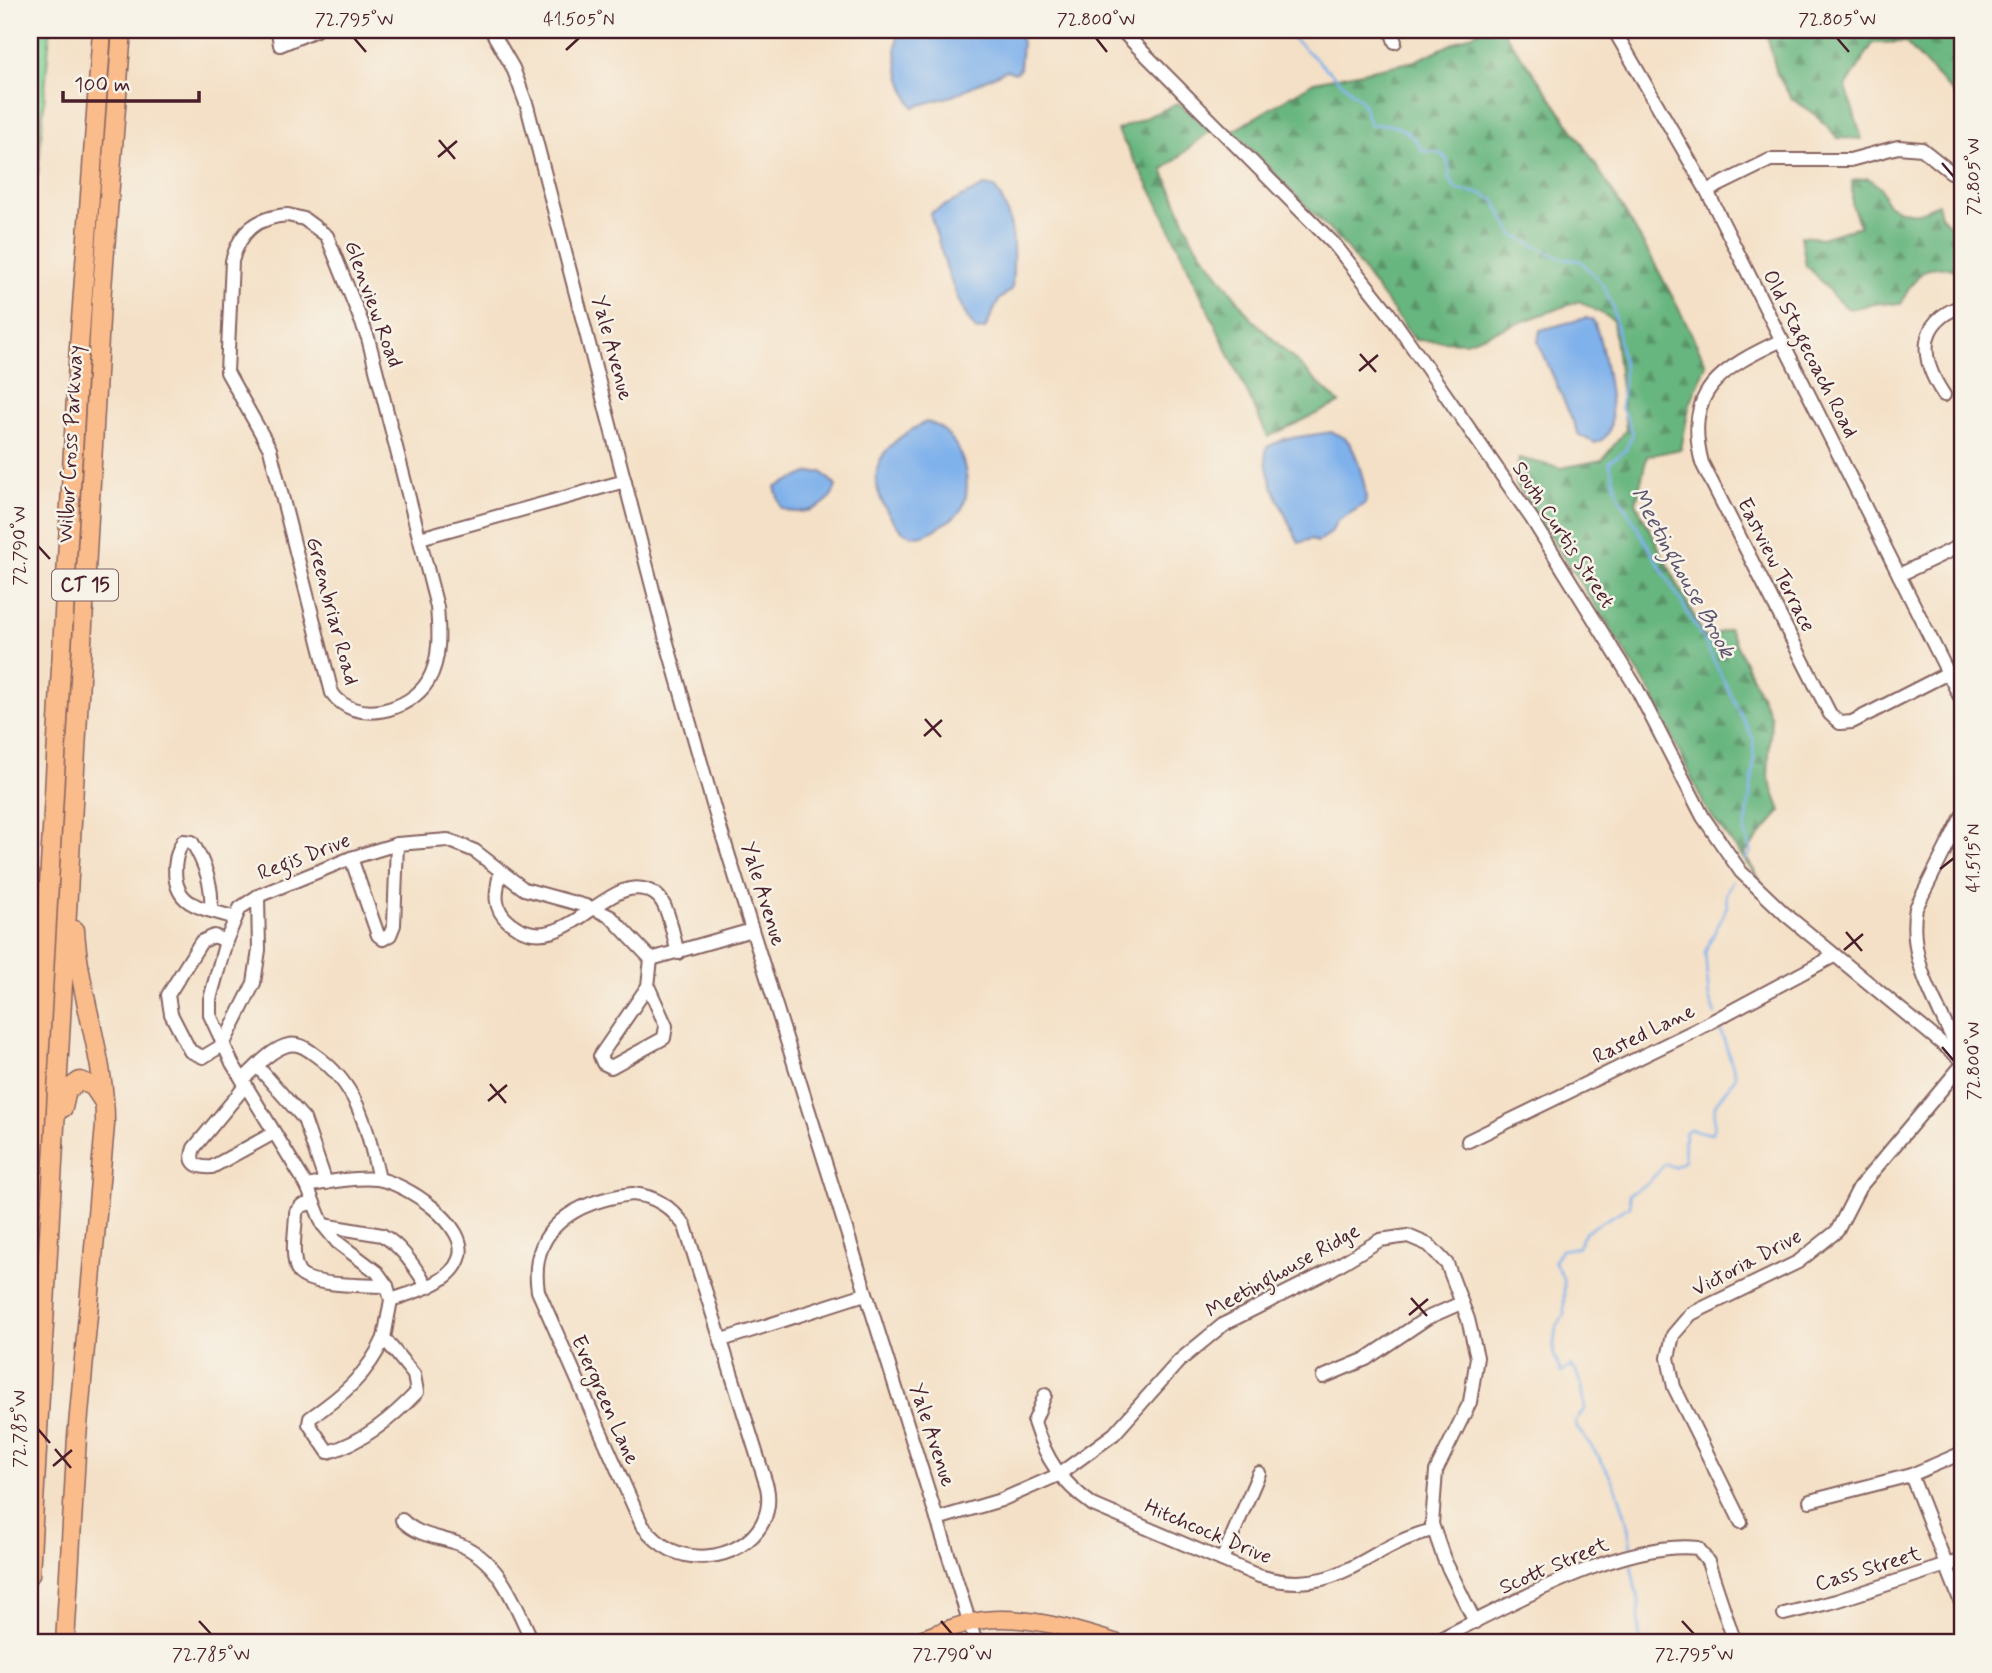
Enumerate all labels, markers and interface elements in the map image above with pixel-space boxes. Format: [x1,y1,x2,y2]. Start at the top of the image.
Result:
text: 72.795°W [315,8,393,32]
text: 41.505°N [543,8,615,32]
text: 72.800°W [1057,8,1135,32]
text: 72.805°W [1798,8,1876,32]
scale bar [63,60,200,104]
text: 100 m [74,71,130,99]
text: 72.805°W [1962,138,1986,216]
street label: Glenview Road [337,237,409,371]
street label: Old Stagecoach Road [1754,265,1864,444]
street label: Yale Avenue [585,292,639,404]
street label: Wilbur Cross Parkway [52,344,90,544]
street label: South Curtis Street [1505,456,1621,614]
water label: Meetinghouse Brook [1621,482,1742,666]
street label: Eastview Terrace [1730,493,1822,637]
text: 72.790°W [8,506,32,586]
street label: Greenbriar Road [299,534,365,688]
road number: CT 15 [52,570,118,600]
text: 41.515°N [1962,823,1986,893]
street label: Regis Drive [254,826,355,889]
street label: Yale Avenue [734,838,792,950]
street label: Rasted Lane [1588,997,1700,1071]
text: 72.800°W [1962,1022,1986,1100]
street label: Meetinghouse Ridge [1201,1217,1366,1327]
street label: Victoria Drive [1687,1222,1807,1304]
street label: Evergreen Lane [563,1331,646,1470]
street label: Yale Avenue [902,1380,962,1491]
text: 72.785°W [8,1390,32,1468]
street label: Hitchcock Drive [1140,1493,1276,1571]
street label: Scott Street [1495,1530,1614,1602]
street label: Cass Street [1812,1539,1925,1598]
text: 72.785°W [172,1643,250,1667]
text: 72.790°W [912,1643,992,1667]
text: 72.795°W [1655,1643,1733,1667]

